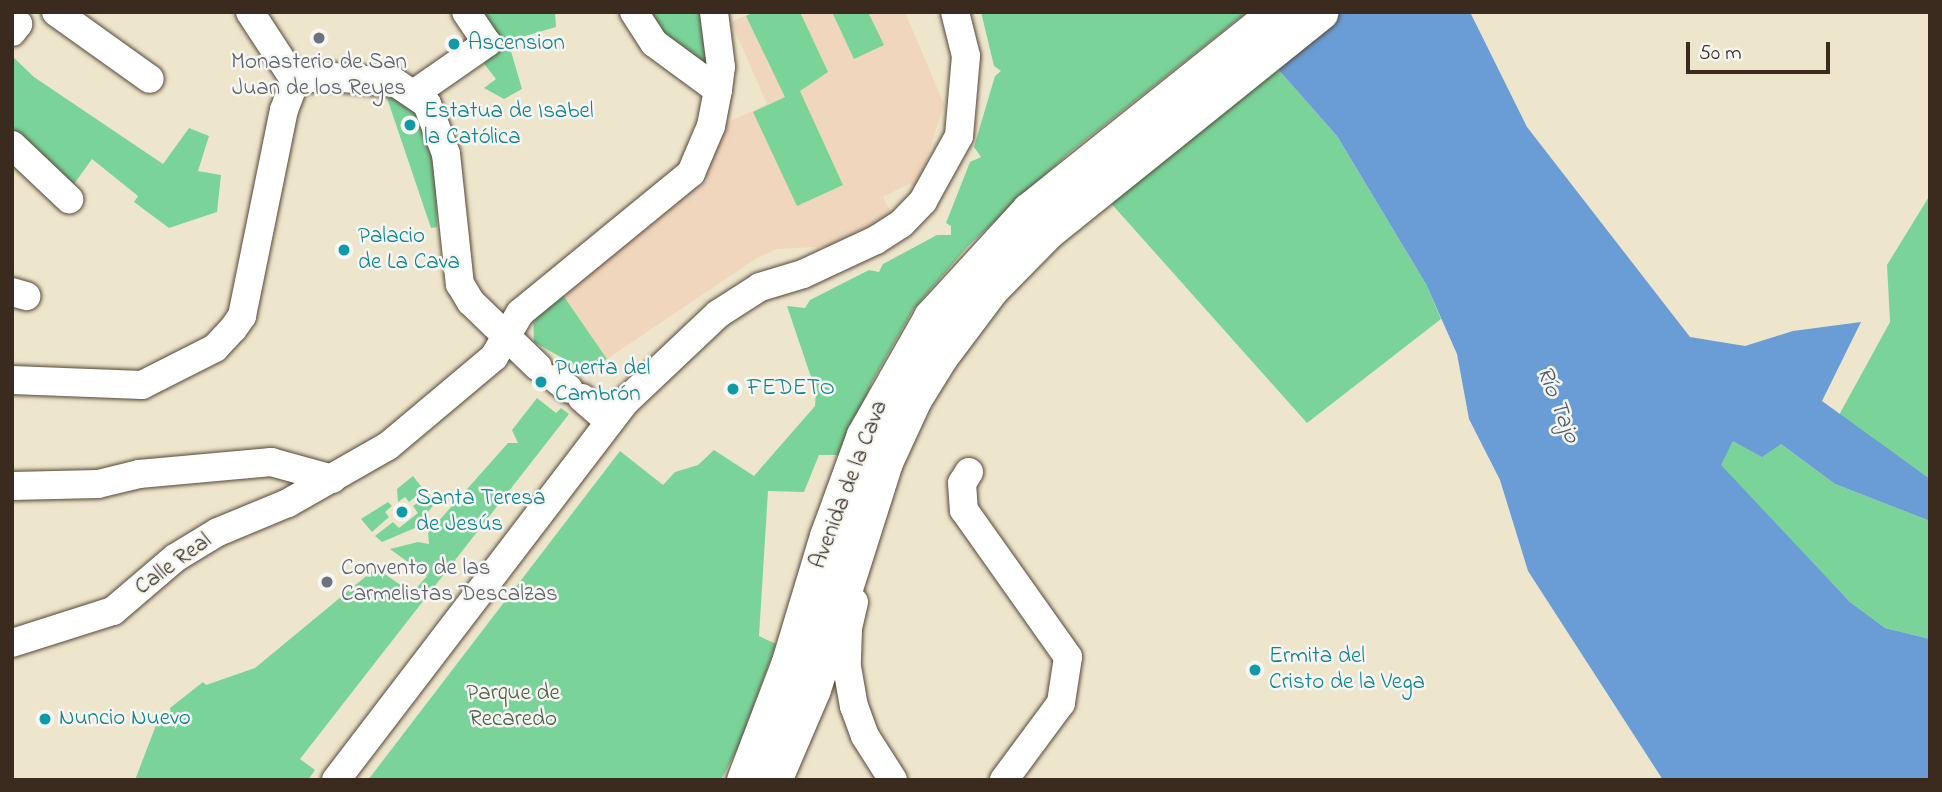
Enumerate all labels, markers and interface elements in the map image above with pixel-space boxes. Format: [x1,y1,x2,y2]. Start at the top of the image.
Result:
scale bar [1690,28,1834,72]
marker: Monasterio de San Juan de los Reyes [311,30,327,46]
place label: Ascension [468,30,565,58]
marker: Ascension [446,36,462,52]
text: 50 m [1699,39,1742,69]
place label: Monasterio de San Juan de los Reyes [231,49,407,103]
place label: Estatua de Isabel la Católica [424,98,594,152]
marker: Estatua de Isabel la Católica [402,117,418,133]
place label: Palacio de La Cava [358,223,460,277]
marker: Palacio de La Cava [336,242,352,258]
place label: Puerta del Cambrón [555,355,650,409]
water label: Río Tajo [1529,362,1585,448]
marker: Puerta del Cambrón [533,374,549,390]
place label: FEDETO [747,375,835,403]
marker: FEDETO [725,381,741,397]
street label: Avenida de la Cava [805,397,895,573]
place label: Santa Teresa de Jesús [416,485,545,539]
marker: Santa Teresa de Jesús [394,504,410,520]
street label: Calle Real [130,528,218,602]
place label: Convento de las Carmelistas Descalzas [341,555,558,609]
marker: Convento de las Carmelistas Descalzas [319,574,335,590]
place label: Ermita del Cristo de la Vega [1269,643,1425,697]
marker: Ermita del Cristo de la Vega [1247,662,1263,678]
park label: Parque de Recaredo [466,680,560,734]
place label: Nuncio Nuevo [59,705,191,733]
marker: Nuncio Nuevo [37,711,53,727]

